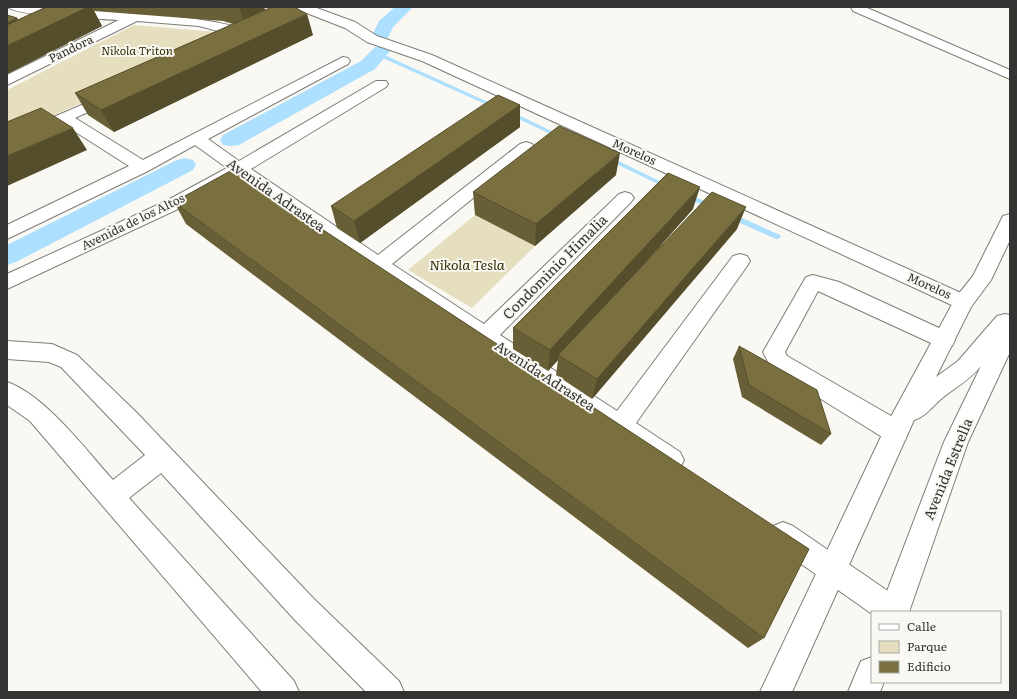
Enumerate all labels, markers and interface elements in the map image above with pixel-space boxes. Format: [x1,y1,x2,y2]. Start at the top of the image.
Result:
street label: Pandora [45,29,96,67]
park label: Nikola Triton [101,41,173,59]
street label: Morelos [610,133,660,169]
street label: Avenida Adrastea [223,153,330,236]
street label: Avenida de los Altos [78,188,188,254]
street label: Condominio Himalia [497,209,612,323]
park label: Nikola Tesla [429,254,505,274]
street label: Morelos [905,267,955,303]
street label: Avenida Adrastea [491,335,600,415]
street label: Avenida Estrella [918,414,977,522]
legend [871,611,1001,683]
text: Calle [907,617,936,635]
text: Parque [907,637,947,655]
text: Edificio [907,657,951,675]

